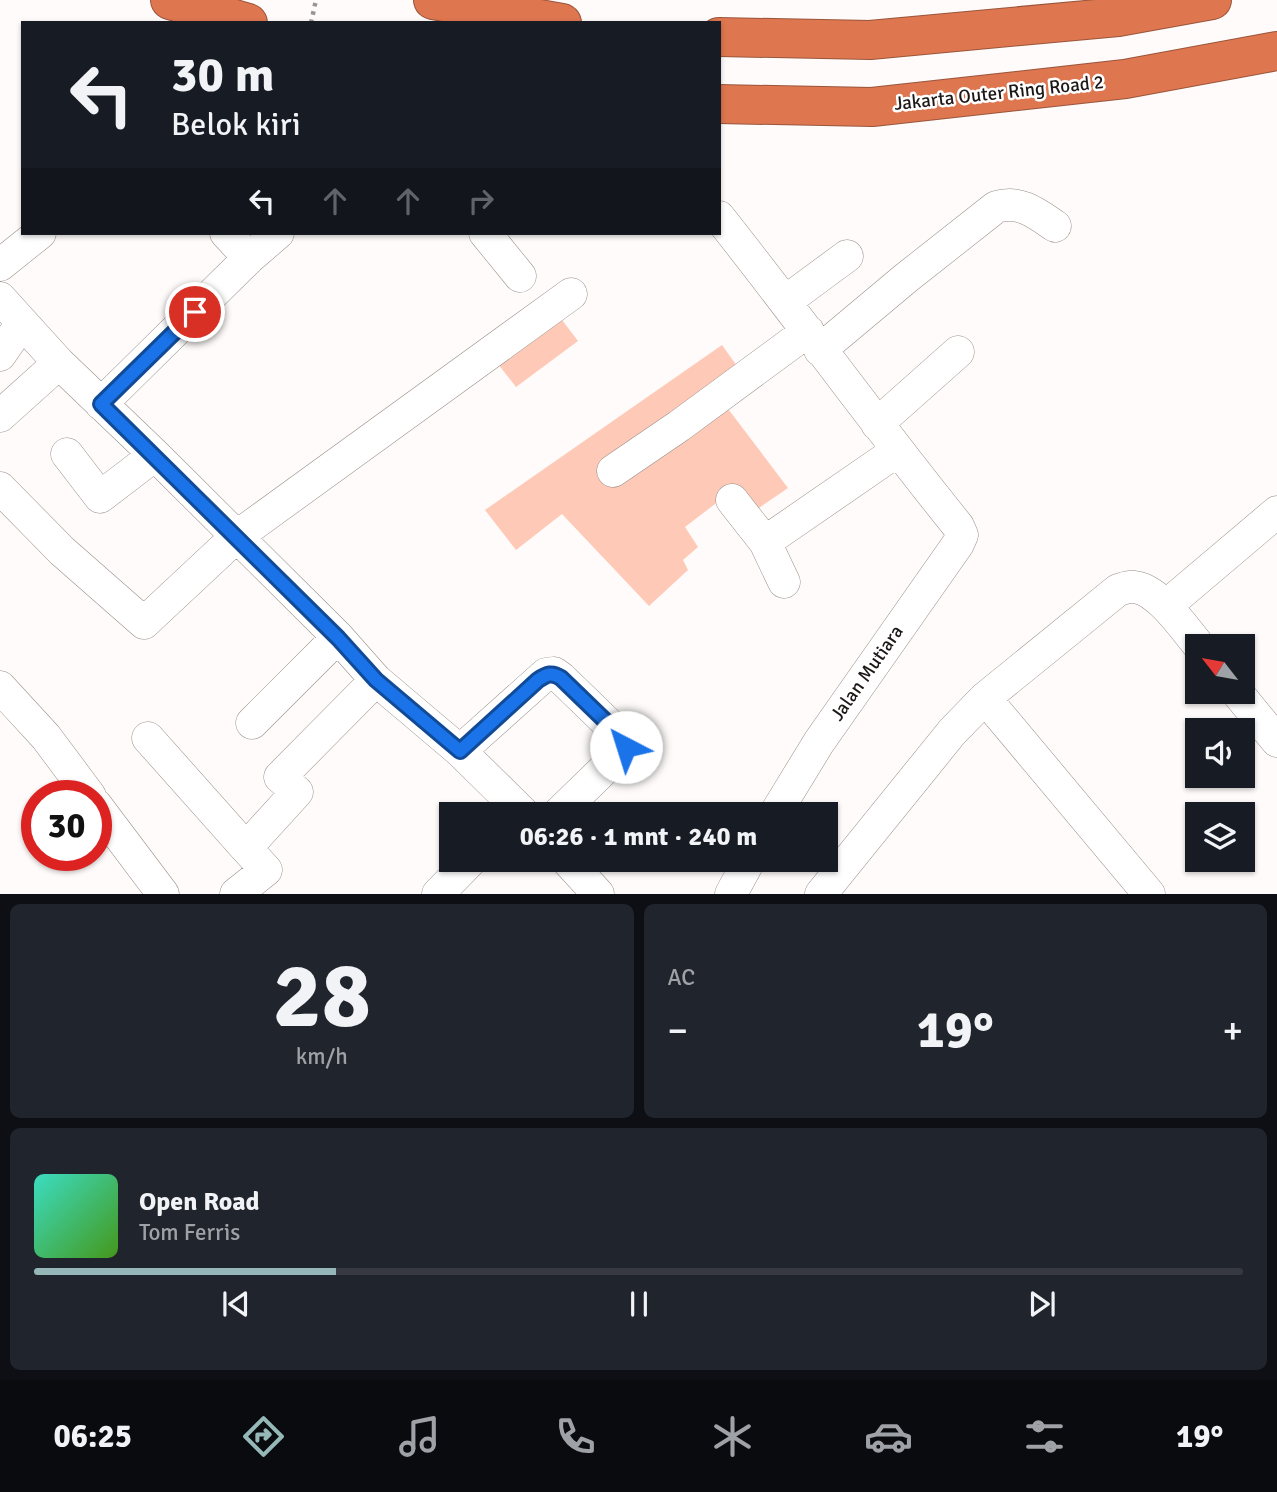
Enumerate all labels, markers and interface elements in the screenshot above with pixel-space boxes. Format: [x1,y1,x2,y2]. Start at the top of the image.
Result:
text: 30 m [171,45,274,105]
icon: left [56,49,147,140]
street label: Jakarta Outer Ring Road 2 [893,70,1105,116]
text: Belok kiri [171,105,301,144]
icon: left [243,182,281,220]
icon: ahead [316,182,354,220]
icon: ahead [389,182,427,220]
icon: right [462,182,500,220]
pin [165,282,225,342]
icon: arrive [176,293,214,331]
street label: Jalan Mutiara [825,621,909,725]
north arrow [1185,634,1255,704]
map controls [1185,634,1255,872]
position arrow [589,710,663,784]
button: sound [1185,718,1255,788]
speed limit sign: 30 [21,780,112,871]
button: layers [1185,802,1255,872]
text: 06:26 · 1 mnt · 240 m [520,821,757,853]
text: 28 [273,940,371,1053]
text: AC [668,963,695,992]
text: 19° [917,998,994,1062]
text: − [668,1007,688,1054]
text: + [1222,1007,1243,1054]
text: km/h [296,1042,348,1071]
text: Open Road [139,1186,260,1218]
text: Tom Ferris [139,1218,240,1247]
icon: previous [217,1285,255,1323]
icon: pause [620,1285,658,1323]
icon: next [1023,1285,1061,1323]
icon: directions [239,1412,288,1461]
icon: music [395,1412,444,1461]
icon: phone [551,1412,600,1461]
icon: climate [708,1412,757,1461]
icon: car [864,1412,913,1461]
icon: filters [1020,1412,1069,1461]
text: 06:25 [54,1417,132,1456]
text: 19° [1176,1417,1223,1456]

